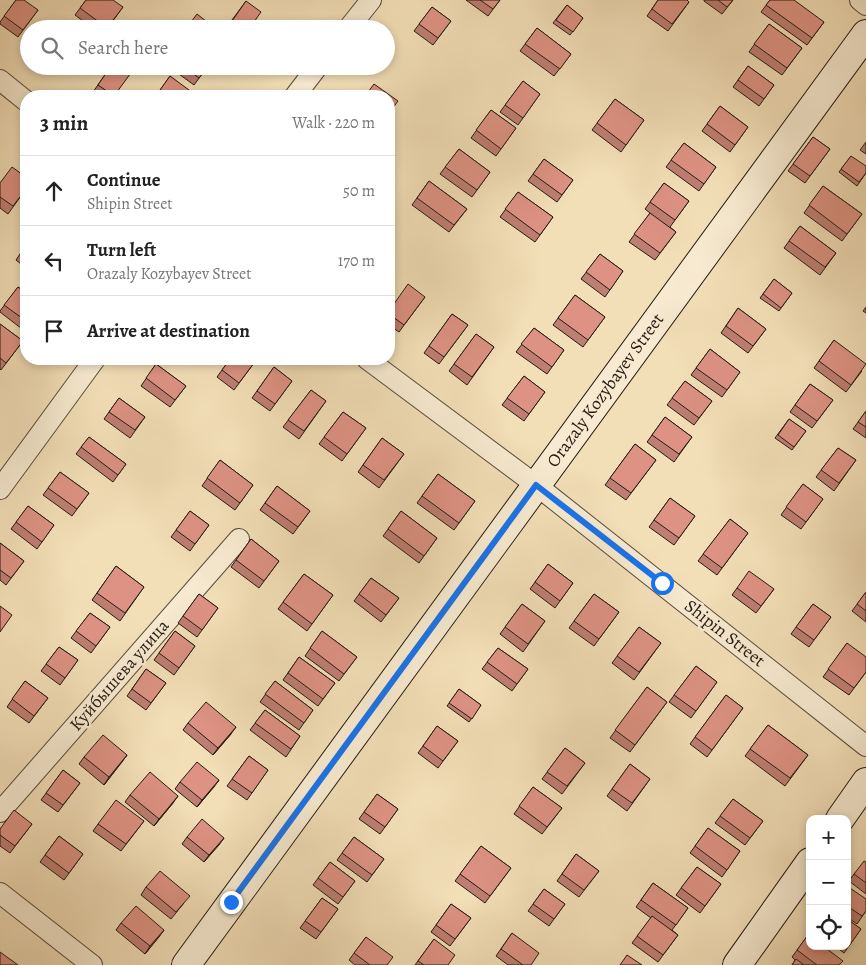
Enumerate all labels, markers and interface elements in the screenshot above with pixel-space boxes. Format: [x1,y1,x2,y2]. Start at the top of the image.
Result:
search box [20,20,395,75]
icon: search [38,34,66,62]
text: Search here [78,35,168,61]
text: 3 min [40,109,88,137]
text: Walk · 220 m [292,112,375,134]
text: Continue [87,167,161,193]
icon: ahead [40,177,68,205]
text: 50 m [343,180,375,202]
text: Shipin Street [87,193,173,215]
text: Turn left [87,237,156,263]
icon: left [40,247,68,275]
text: 170 m [338,250,375,272]
text: Orazaly Kozybayev Street [87,263,252,285]
street label: Orazaly Kozybayev Street [541,308,669,472]
icon: arrive [40,317,68,345]
text: Arrive at destination [87,318,250,344]
route start [651,572,674,595]
street label: Shipin Street [680,594,770,672]
street label: Куйбышева улица [64,614,175,736]
map controls [806,815,851,950]
button: + [806,815,851,860]
button: − [806,860,851,905]
route end [220,891,243,914]
button: locate [806,905,851,950]

